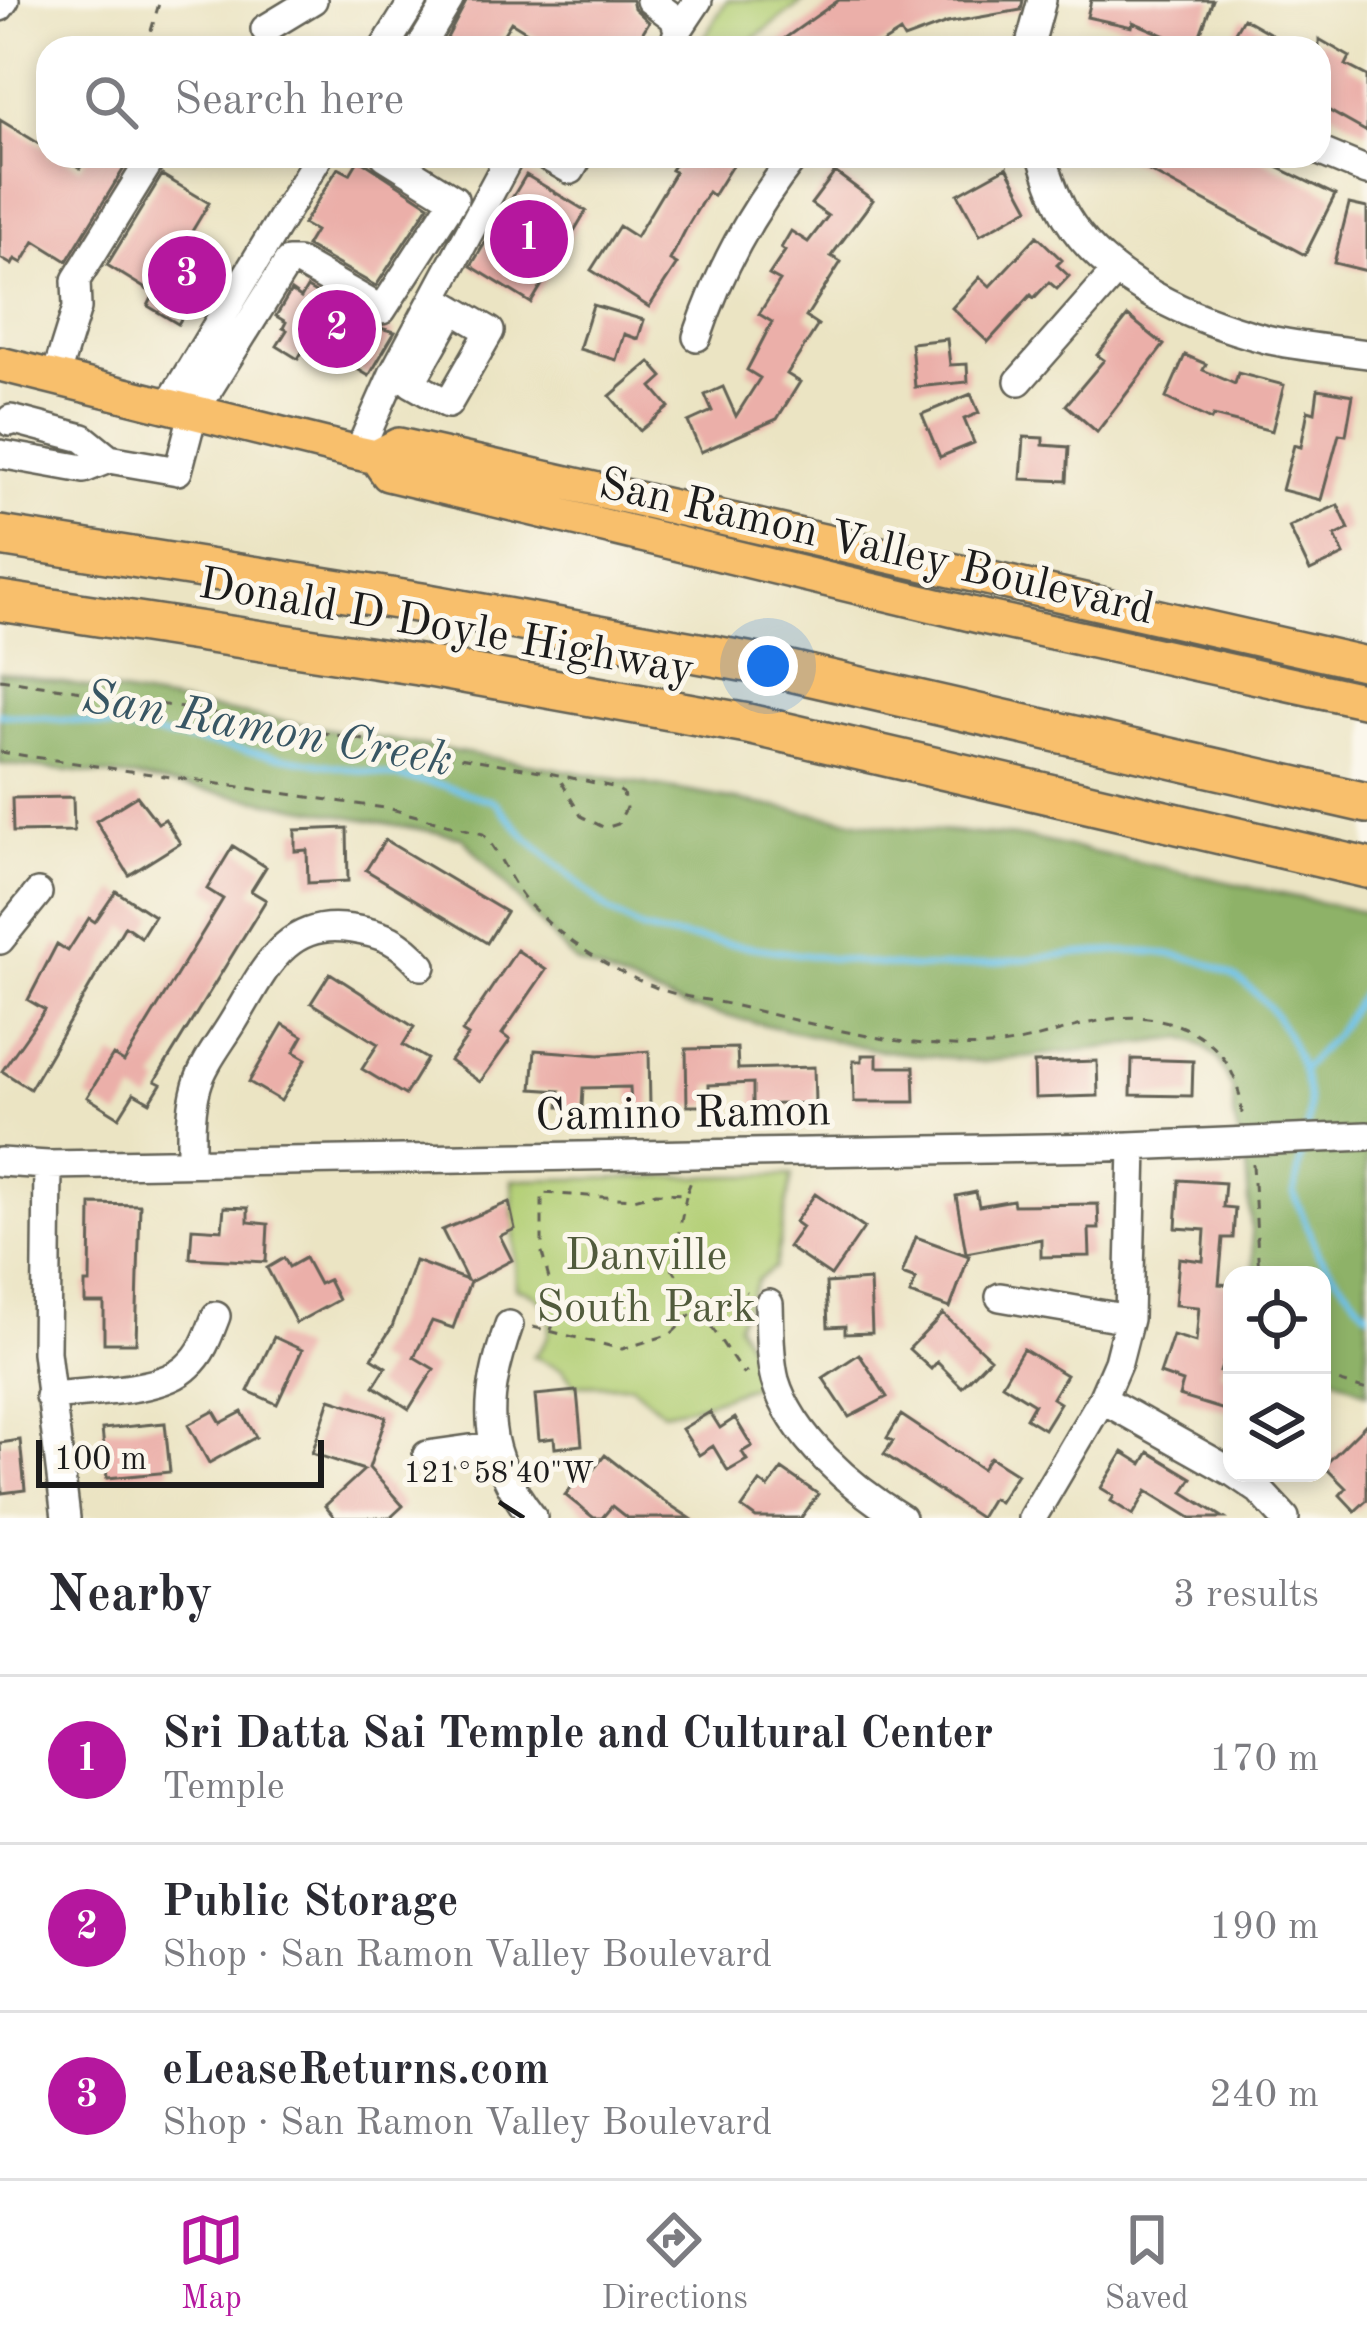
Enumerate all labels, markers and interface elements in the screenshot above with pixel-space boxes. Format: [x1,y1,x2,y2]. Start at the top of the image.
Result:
search box [36,36,1331,168]
icon: search [78,69,144,135]
text: Search here [174,79,404,124]
pin: 1 [490,194,568,284]
pin: 3 [148,230,226,320]
pin: 2 [298,284,376,374]
street label: San Ramon Valley Boulevard [594,463,1158,634]
street label: Donald D Doyle Highway [195,563,697,694]
your location [738,636,798,696]
water label: San Ramon Creek [79,674,456,786]
street label: Camino Ramon [535,1090,832,1141]
park label: Danville South Park [536,1235,756,1332]
map controls [1223,1266,1331,1482]
button: locate [1223,1266,1331,1374]
button: layers [1223,1374,1331,1482]
scale bar [36,1434,324,1487]
text: 100 m [54,1444,147,1477]
text: 121°58'40"W [404,1459,594,1489]
text: Nearby [48,1571,213,1622]
text: 3 results [1173,1576,1319,1615]
text: Sri Datta Sai Temple and Cultural Center [162,1713,993,1758]
text: 1 [76,1740,98,1779]
text: 170 m [1209,1740,1319,1779]
text: Temple [162,1768,285,1807]
text: Public Storage [162,1881,458,1926]
text: 2 [76,1908,98,1947]
text: 190 m [1209,1908,1319,1947]
text: Shop · San Ramon Valley Boulevard [162,1936,772,1975]
text: eLeaseReturns.com [162,2049,550,2094]
text: 3 [76,2076,98,2115]
text: 240 m [1209,2076,1319,2115]
text: Shop · San Ramon Valley Boulevard [162,2104,772,2143]
tab: Map [178,2207,244,2320]
tab: Directions [601,2207,748,2320]
tab: Saved [1105,2207,1189,2320]

